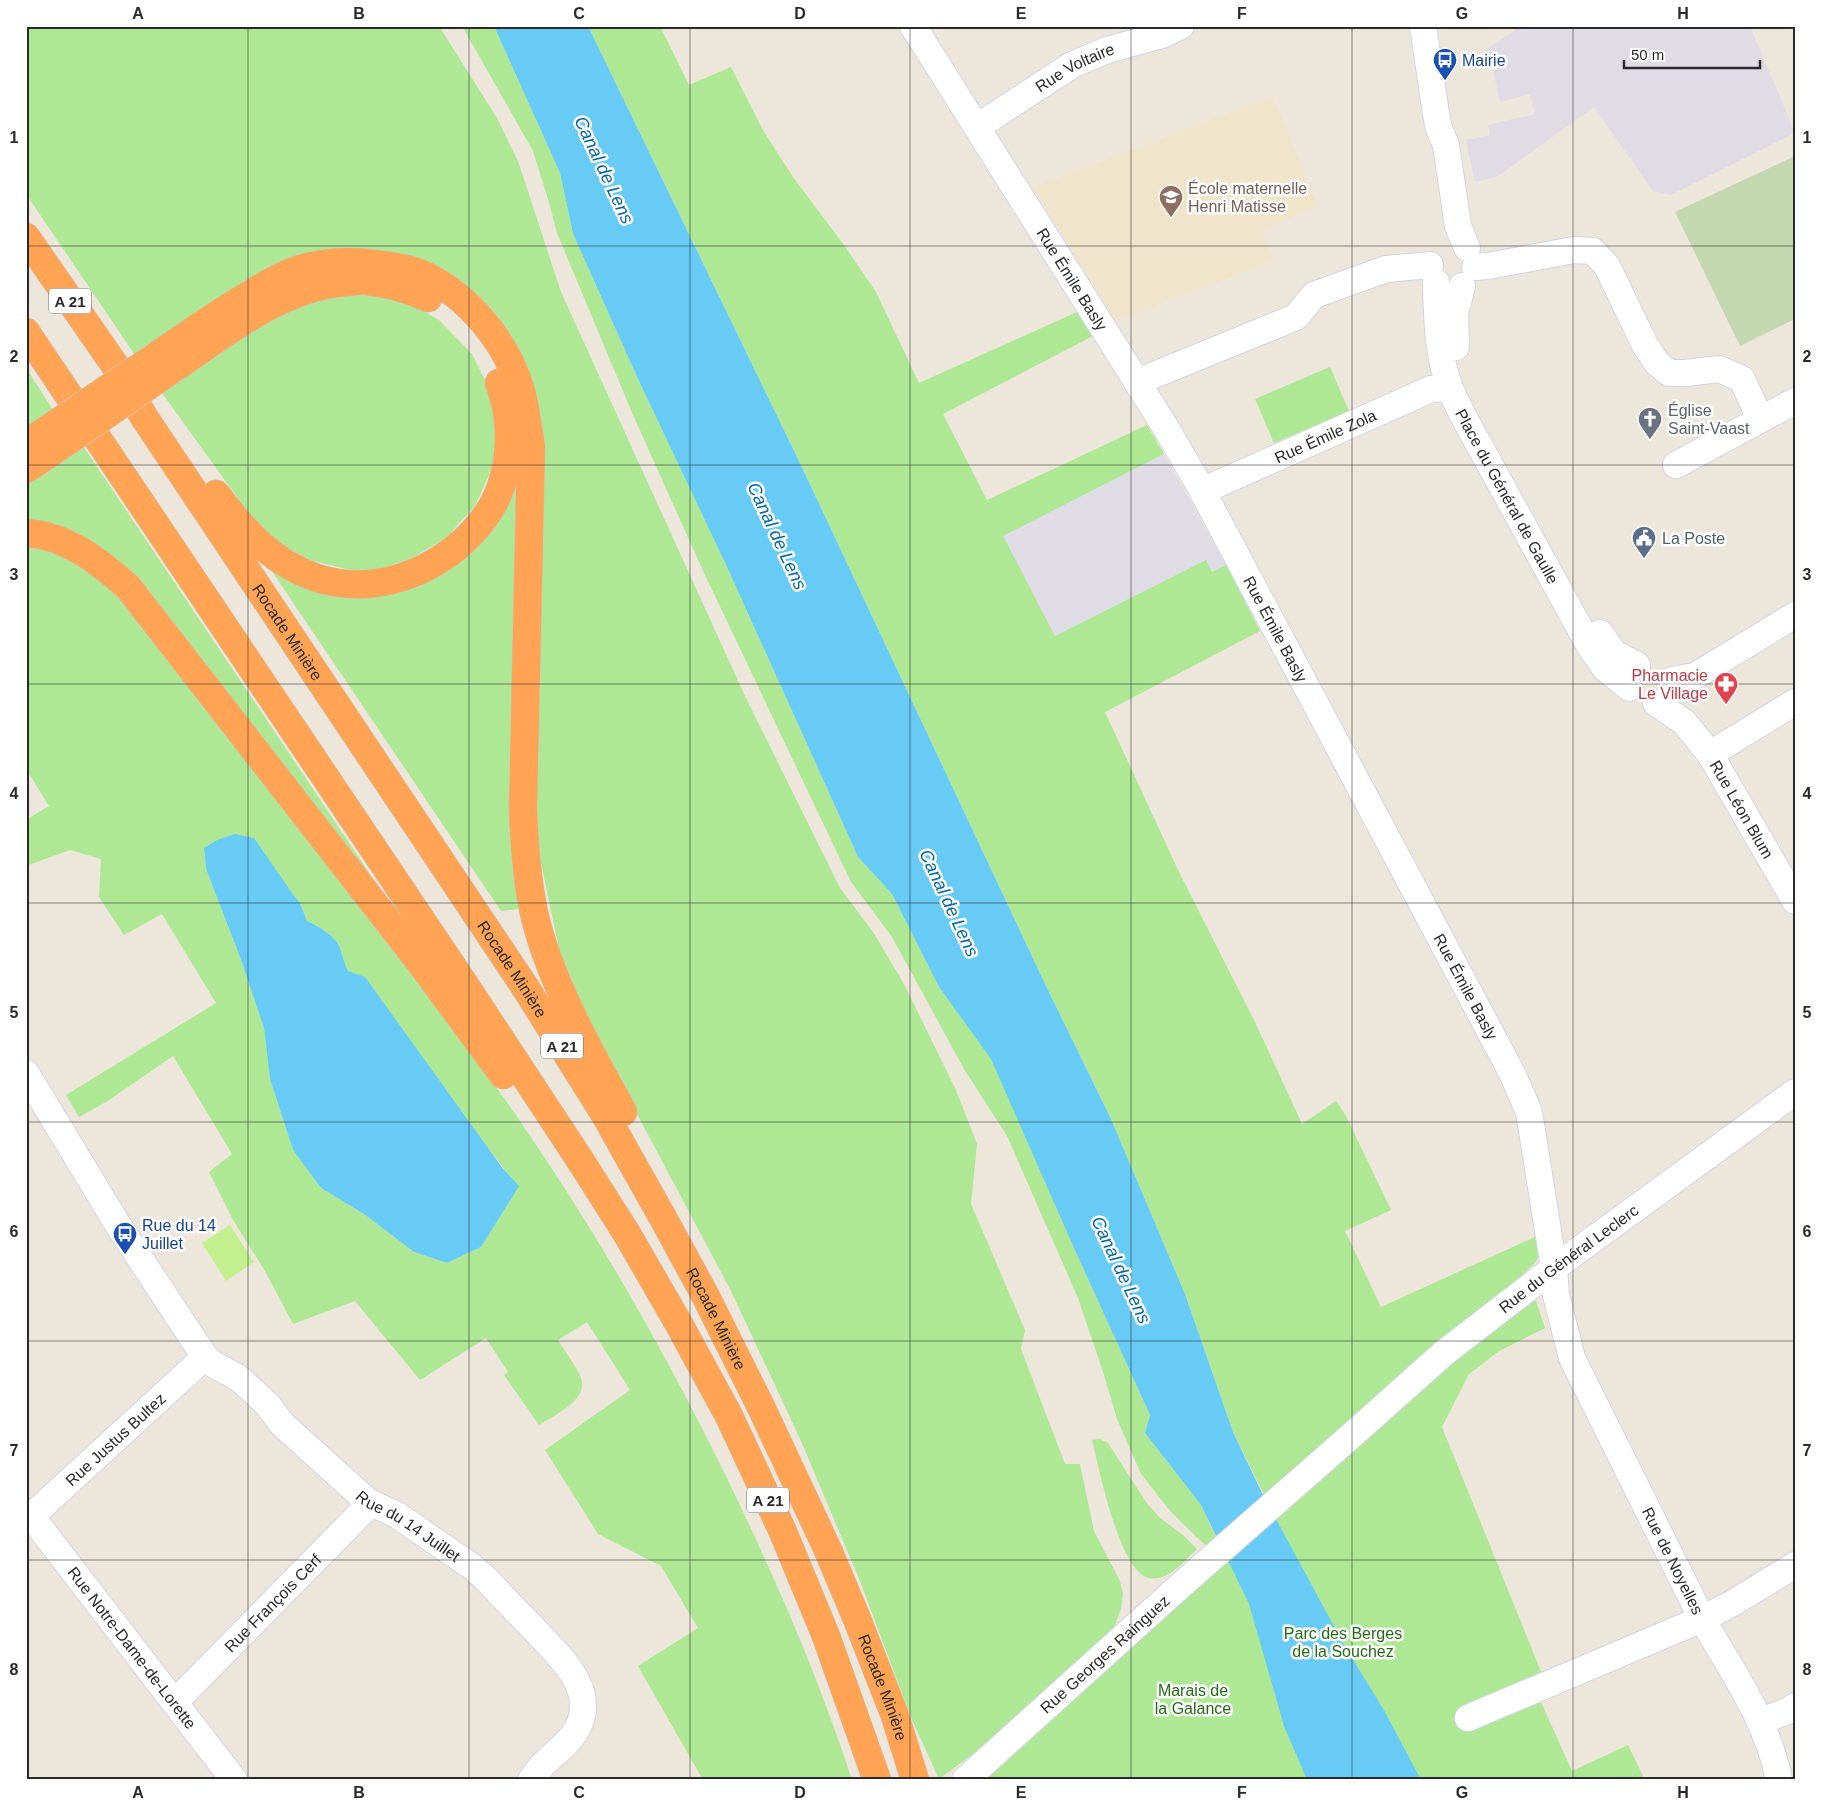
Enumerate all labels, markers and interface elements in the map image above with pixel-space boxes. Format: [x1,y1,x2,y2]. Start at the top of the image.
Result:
text: A [132,5,144,22]
text: B [353,5,365,22]
text: C [573,5,585,22]
text: D [794,5,806,22]
text: E [1016,5,1027,22]
text: F [1237,5,1247,22]
text: G [1456,5,1468,22]
text: H [1677,5,1689,22]
scale bar [1624,38,1760,70]
street label: Rue Voltaire [1032,40,1116,95]
text: 50 m [1631,46,1664,63]
bus stop icon: Mairie [1432,47,1458,81]
place label: Mairie [1462,52,1506,69]
water label: Canal de Lens [570,113,638,227]
text: 1 [10,129,19,146]
text: 1 [1803,129,1812,146]
place label: École maternelle Henri Matisse [1188,179,1307,215]
school or university icon: École maternelle Henri Matisse [1158,184,1184,218]
street label: Rue Émile Basly [1034,225,1111,333]
road number: A 21 [49,288,91,314]
text: 2 [10,348,19,365]
text: 2 [1803,348,1812,365]
place label: Église Saint-Vaast [1668,401,1750,437]
street label: Rue Émile Zola [1272,406,1379,466]
street label: Place du Général de Gaulle [1453,406,1562,587]
church icon: Église Saint-Vaast [1637,406,1663,440]
water label: Canal de Lens [743,479,811,593]
public building icon: La Poste [1631,525,1657,559]
place label: La Poste [1662,530,1725,547]
text: 3 [10,566,19,583]
text: 3 [1803,566,1812,583]
street label: Rue Émile Basly [1241,573,1311,685]
street label: Rocade Minière [249,581,326,683]
place label: Pharmacie Le Village [1632,667,1708,702]
pharmacy icon: Pharmacie Le Village [1713,671,1739,705]
street label: Rue Léon Blum [1707,757,1777,861]
text: 4 [10,785,19,802]
text: 4 [1803,785,1812,802]
water label: Canal de Lens [915,846,983,960]
street label: Rocade Minière [475,917,550,1020]
street label: Rue Émile Basly [1431,931,1501,1042]
text: 5 [10,1004,19,1021]
text: 5 [1803,1004,1812,1021]
road number: A 21 [541,1034,583,1058]
street label: Rue du Général Leclerc [1496,1201,1641,1316]
water label: Canal de Lens [1087,1213,1155,1327]
place label: Rue du 14 Juillet [142,1217,216,1252]
bus stop icon: Rue du 14 Juillet [112,1221,138,1255]
text: 6 [10,1223,19,1240]
text: 6 [1803,1223,1812,1240]
street label: Rocade Minière [683,1265,749,1372]
street label: Rue Justus Bultez [62,1389,169,1489]
text: 7 [10,1442,19,1459]
text: 7 [1803,1442,1812,1459]
street label: Rue du 14 Juillet [353,1487,464,1565]
road number: A 21 [747,1488,789,1512]
street label: Rue de Noyelles [1639,1504,1707,1617]
street label: Rue François Cerf [221,1550,325,1655]
street label: Rue Notre-Dame-de-Lorette [65,1563,200,1732]
street label: Rue Georges Rainguez [1037,1592,1172,1716]
park label: Parc des Berges de la Souchez [1284,1625,1402,1660]
street label: Rocade Minière [855,1632,911,1743]
text: 8 [10,1661,19,1678]
text: 8 [1803,1661,1812,1678]
park label: Marais de la Galance [1155,1682,1231,1717]
text: A [132,1784,144,1801]
text: B [353,1784,365,1801]
text: C [573,1784,585,1801]
text: D [794,1784,806,1801]
text: E [1016,1784,1027,1801]
text: F [1237,1784,1247,1801]
text: G [1456,1784,1468,1801]
text: H [1677,1784,1689,1801]

